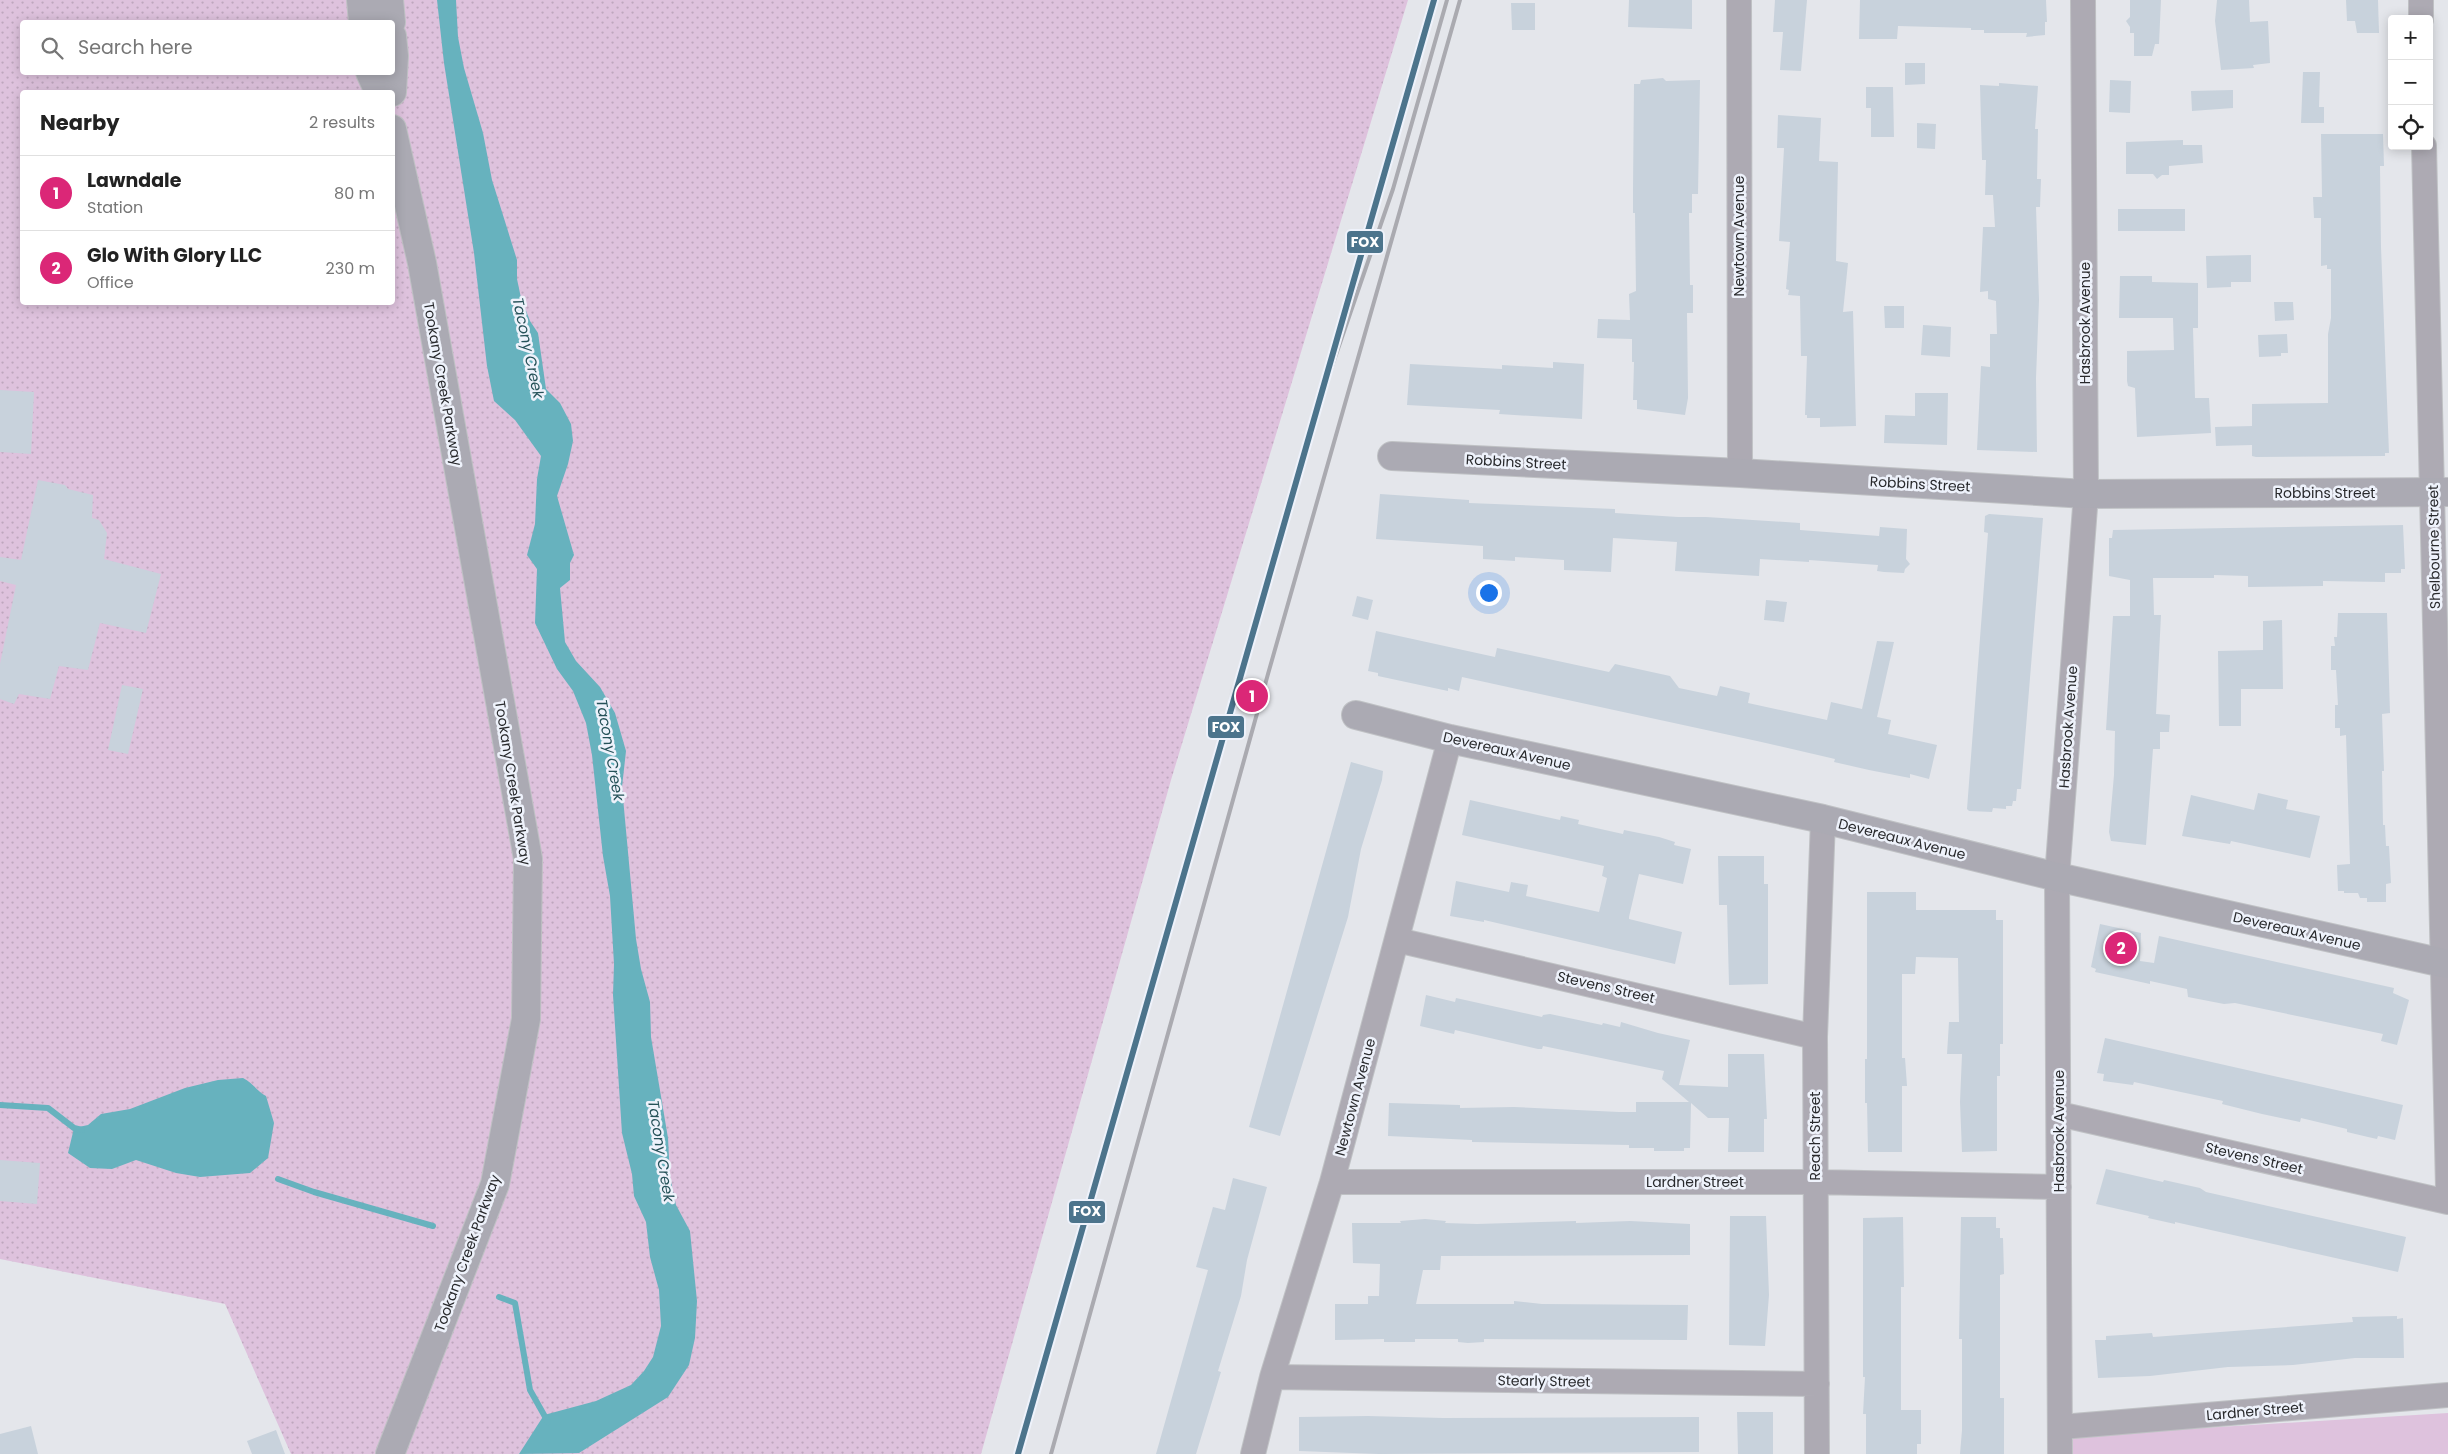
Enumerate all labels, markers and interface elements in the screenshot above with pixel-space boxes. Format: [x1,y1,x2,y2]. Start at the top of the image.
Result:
map controls [2388,15,2433,150]
button: + [2388,15,2433,60]
search box [20,20,395,75]
icon: search [38,34,66,62]
text: Search here [78,34,192,61]
button: − [2388,60,2433,105]
button: locate [2388,105,2433,150]
text: Nearby [40,108,120,137]
text: 2 results [309,111,375,134]
text: Lawndale [87,167,181,194]
street label: Newtown Avenue [1729,175,1749,296]
text: 1 [53,182,59,205]
text: 80 m [334,182,375,205]
text: Station [87,196,143,219]
line badge: FOX [1346,230,1384,254]
text: FOX [1351,232,1379,252]
text: Glo With Glory LLC [87,242,262,269]
text: 2 [51,257,61,280]
text: 230 m [326,257,375,280]
street label: Hasbrook Avenue [2075,261,2095,384]
text: Office [87,271,134,294]
water label: Tacony Creek [508,295,550,402]
street label: Tookany Creek Parkway [419,301,467,468]
street label: Robbins Street [1465,449,1567,475]
street label: Robbins Street [1869,471,1971,497]
street label: Robbins Street [2275,483,2375,503]
street label: Shelbourne Street [2423,485,2445,609]
your location [1476,580,1502,606]
street label: Hasbrook Avenue [2054,665,2082,789]
pin: 1 [1236,677,1268,715]
water label: Tacony Creek [591,697,630,804]
street label: Tookany Creek Parkway [490,699,536,867]
line badge: FOX [1207,715,1245,739]
text: FOX [1212,717,1240,737]
street label: Devereaux Avenue [1441,727,1573,775]
street label: Devereaux Avenue [1836,814,1968,865]
street label: Devereaux Avenue [2231,907,2363,955]
pin: 2 [2105,929,2137,967]
street label: Stevens Street [1555,966,1657,1008]
street label: Newtown Avenue [1330,1036,1380,1158]
street label: Hasbrook Avenue [2049,1069,2069,1192]
street label: Reach Street [1805,1092,1825,1180]
water label: Tacony Creek [643,1098,680,1205]
street label: Stevens Street [2203,1137,2305,1179]
street label: Tookany Creek Parkway [429,1172,505,1334]
street label: Lardner Street [1646,1172,1744,1192]
line badge: FOX [1068,1200,1106,1224]
text: FOX [1073,1201,1101,1221]
street label: Stearly Street [1497,1370,1591,1392]
street label: Lardner Street [2205,1397,2305,1425]

